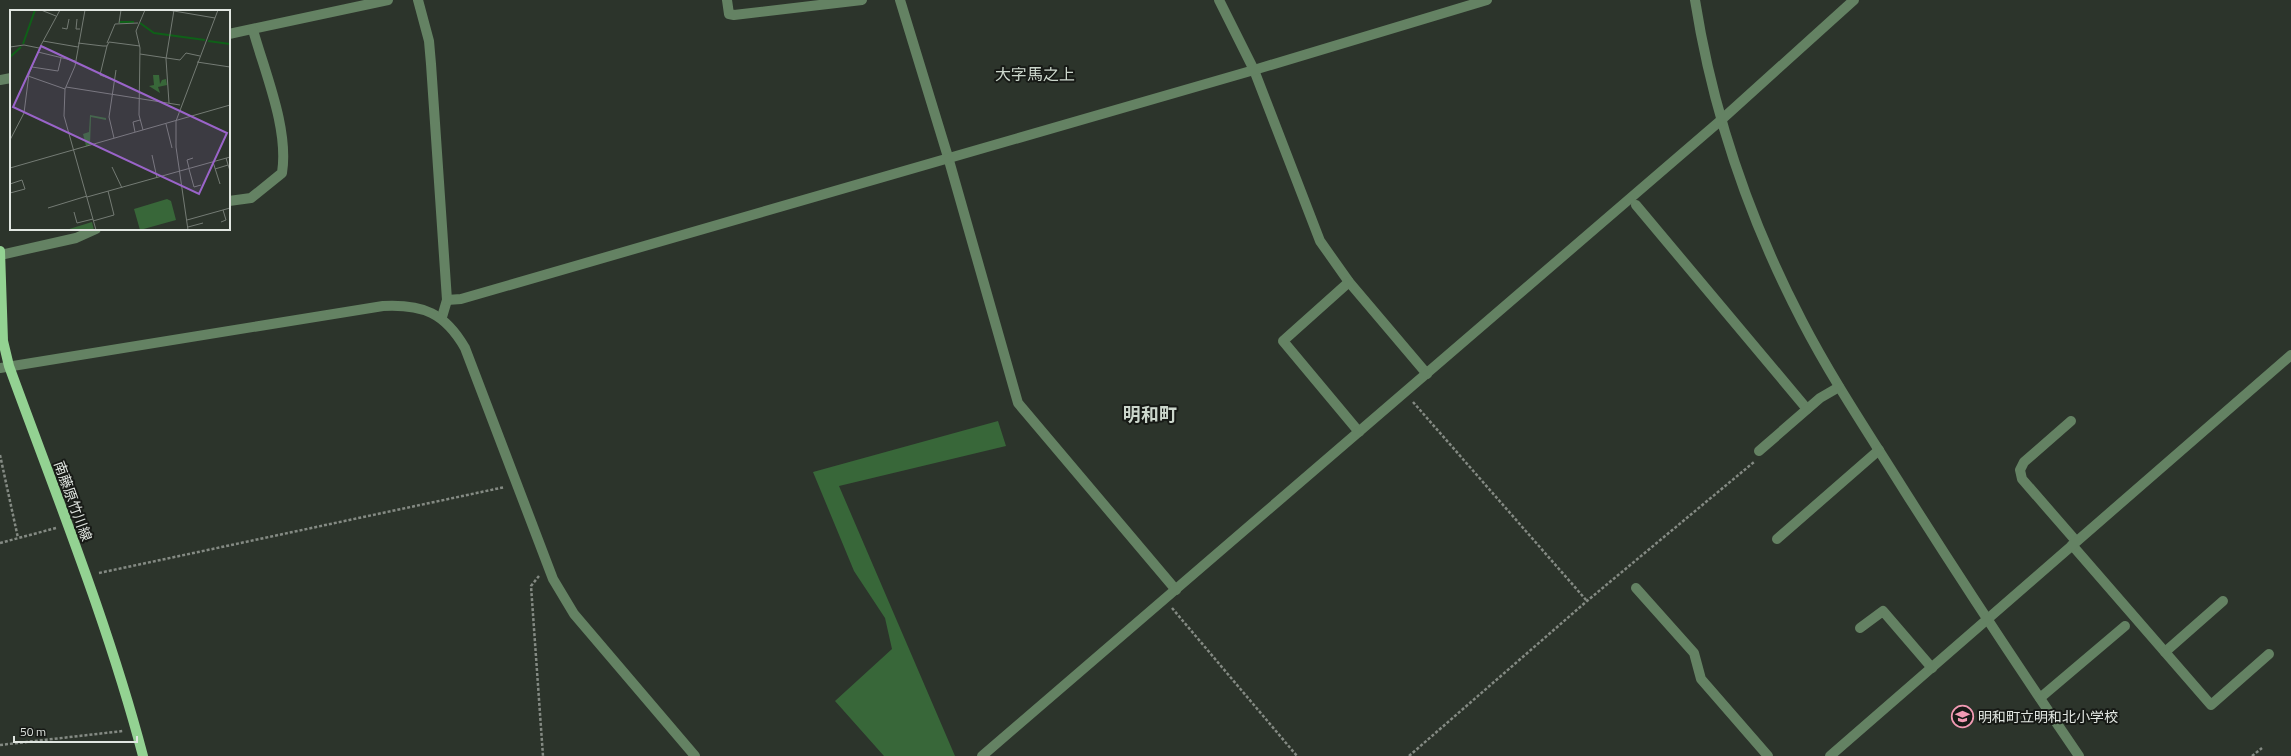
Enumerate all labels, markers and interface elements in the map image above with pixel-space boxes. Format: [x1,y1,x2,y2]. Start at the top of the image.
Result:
inset map [10,10,230,230]
district label: 大字馬之上 [995,62,1075,86]
district label: 明和町 [1123,401,1177,428]
street label: 南藤原竹川線 [49,458,98,544]
school or university icon: 明和町立明和北小学校 [1950,704,1976,730]
place label: 明和町立明和北小学校 [1978,706,2118,727]
scale bar [14,718,137,744]
text: 50 m [20,722,46,741]

